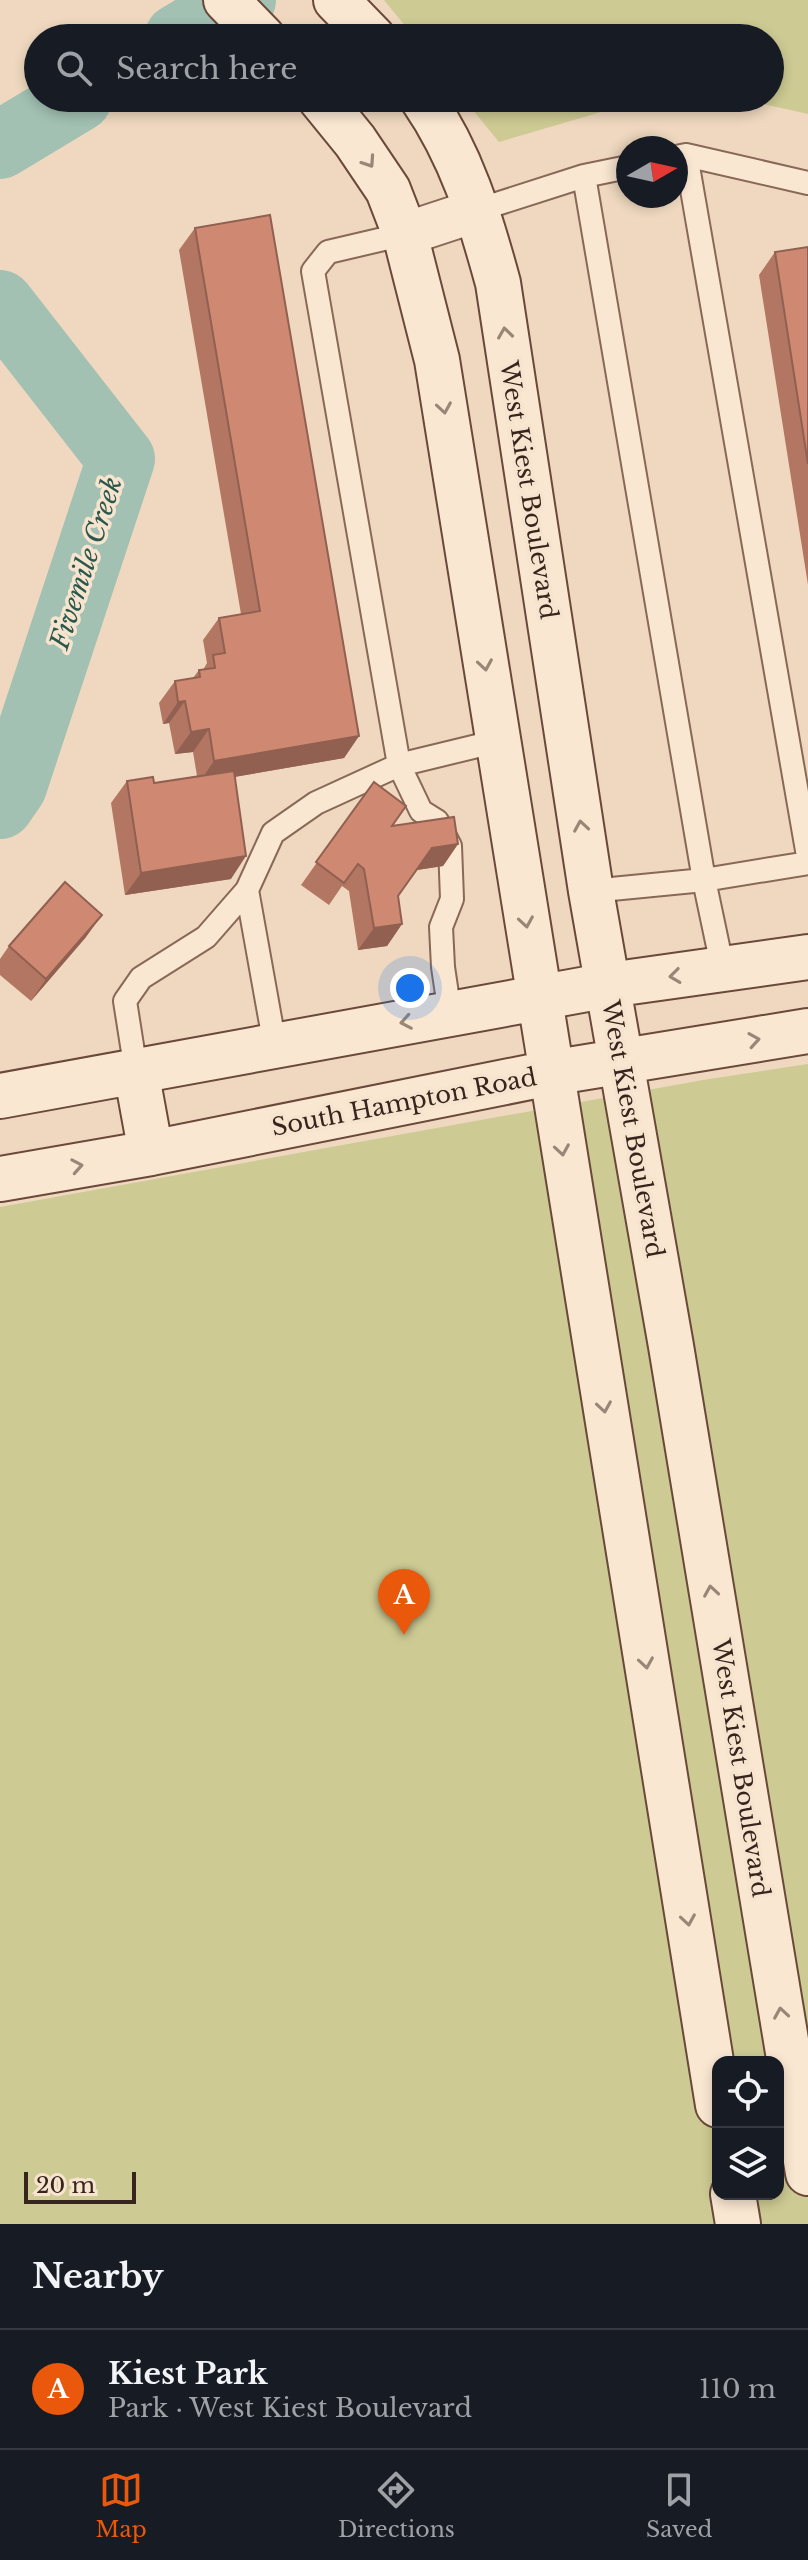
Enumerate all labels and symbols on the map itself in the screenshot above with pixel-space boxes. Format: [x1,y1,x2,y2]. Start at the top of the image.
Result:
north arrow [616,136,688,208]
one-way arrow [359,153,374,167]
one-way arrow [497,326,514,339]
street label: West Kiest Boulevard [494,358,564,621]
one-way arrow [435,401,452,415]
water label: Fivemile Creek [43,473,129,654]
one-way arrow [476,658,493,672]
one-way arrow [573,819,590,833]
one-way arrow [517,915,534,928]
one-way arrow [668,967,682,984]
your location [390,968,430,1008]
street label: West Kiest Boulevard [596,997,670,1260]
one-way arrow [400,1013,413,1030]
one-way arrow [747,1032,761,1049]
street label: South Hampton Road [269,1062,539,1142]
one-way arrow [553,1143,570,1157]
one-way arrow [70,1158,84,1175]
one-way arrow [595,1400,612,1414]
pin: A [378,1569,430,1635]
one-way arrow [704,1584,721,1598]
street label: West Kiest Boulevard [706,1636,776,1899]
one-way arrow [637,1657,654,1670]
one-way arrow [678,1913,695,1927]
one-way arrow [774,2007,791,2020]
scale bar [24,2168,136,2204]

